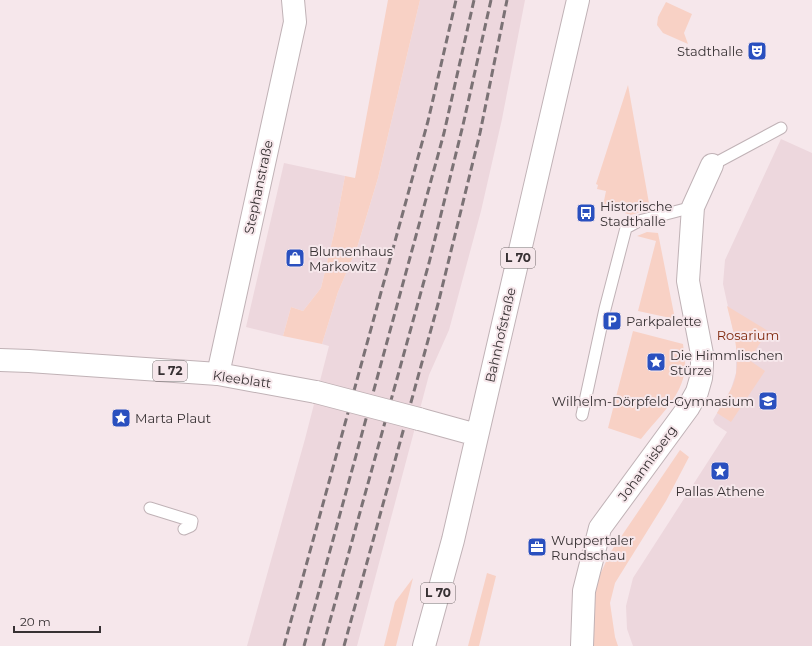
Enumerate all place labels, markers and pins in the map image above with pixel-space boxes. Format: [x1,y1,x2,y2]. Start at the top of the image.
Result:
theatre icon: Stadthalle [746,40,768,62]
place label: Stadthalle [677,43,743,59]
place label: Historische Stadthalle [600,198,673,229]
bus stop icon: Historische Stadthalle [575,202,597,224]
place label: Blumenhaus Markowitz [309,243,393,274]
shop icon: Blumenhaus Markowitz [284,247,306,269]
parking icon: Parkpalette [601,310,623,332]
place label: Parkpalette [626,313,702,329]
place label: Die Himmlischen Stürze [670,347,783,378]
place icon: Die Himmlischen Stürze [645,351,667,373]
school or university icon: Wilhelm-Dörpfeld-Gymnasium [757,390,779,412]
place label: Wilhelm-Dörpfeld-Gymnasium [552,393,754,409]
place icon: Marta Plaut [110,407,132,429]
place label: Marta Plaut [135,410,211,426]
place icon: Pallas Athene [709,460,731,482]
place label: Pallas Athene [675,483,765,499]
place label: Wuppertaler Rundschau [551,532,634,563]
office icon: Wuppertaler Rundschau [526,536,548,558]

